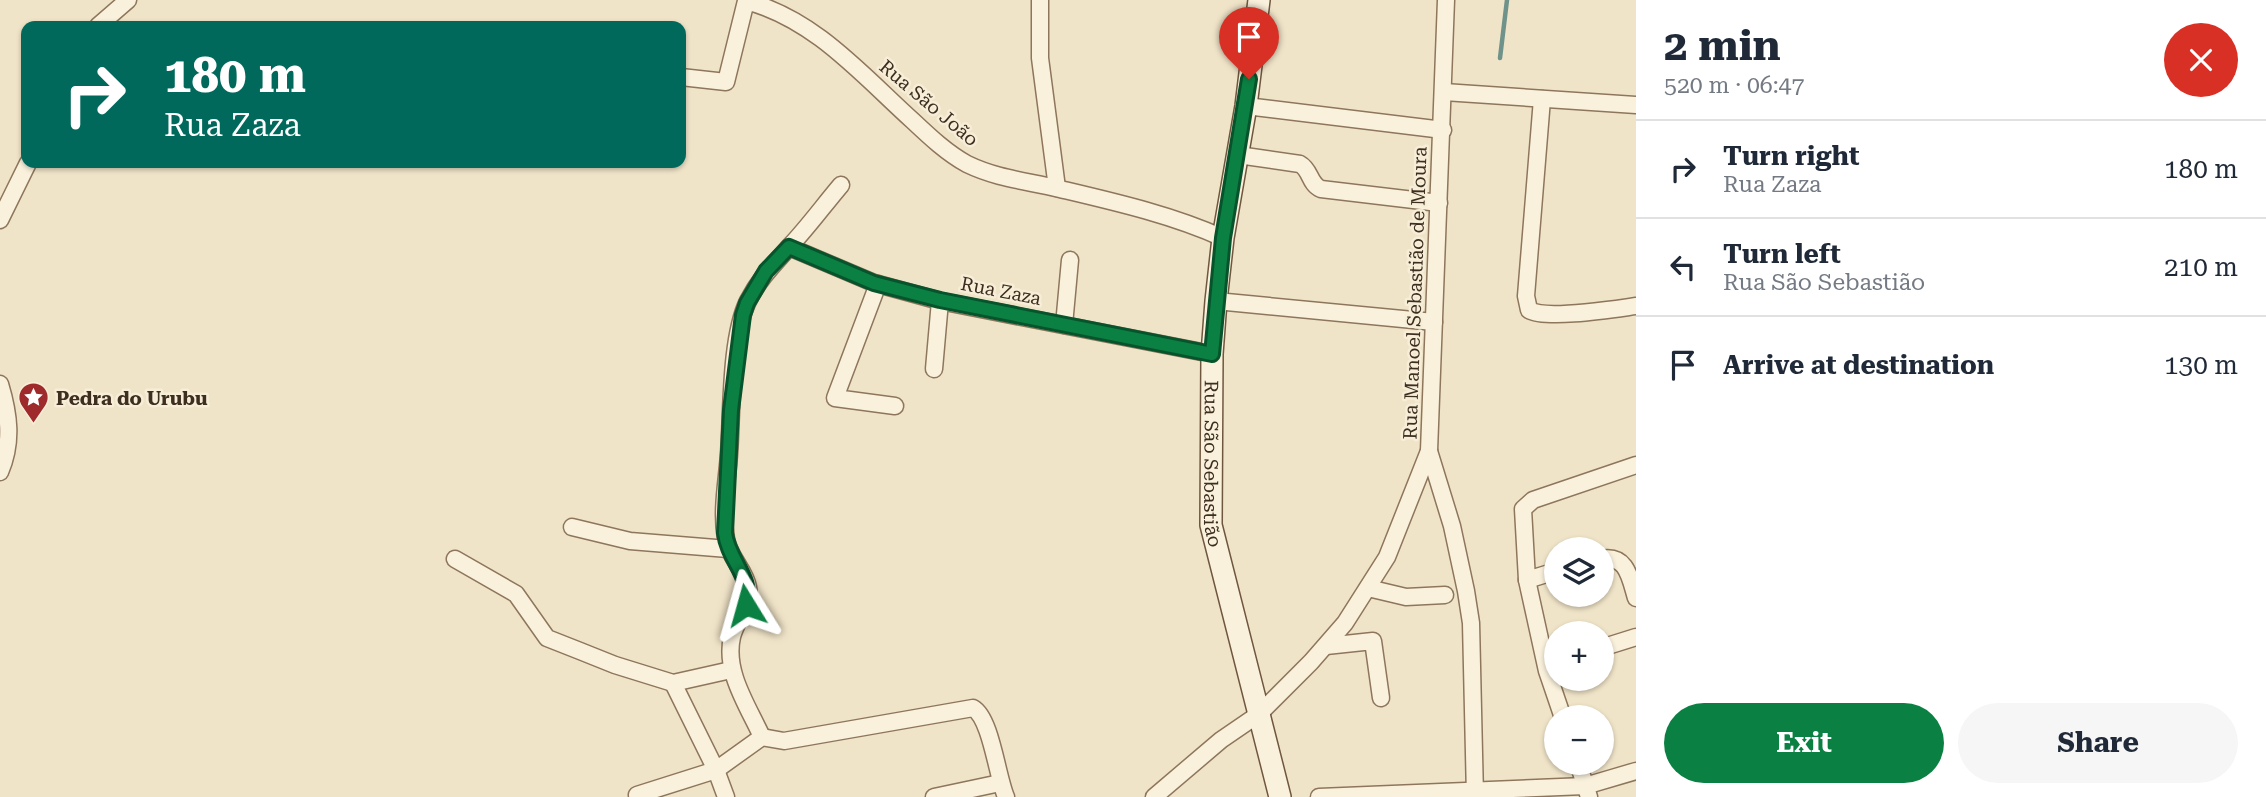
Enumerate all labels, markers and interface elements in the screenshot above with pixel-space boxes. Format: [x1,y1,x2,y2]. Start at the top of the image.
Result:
pin [1219,7,1279,79]
icon: arrive [1230,18,1268,56]
text: 2 min [1664,21,1781,70]
button: close [2164,23,2238,97]
text: 180 m [164,47,306,104]
icon: right [49,49,140,140]
street label: Rua São João [875,55,983,151]
text: 520 m · 06:47 [1664,72,1804,99]
text: Rua Zaza [164,106,301,144]
text: Turn right [1723,141,1859,171]
street label: Rua Manoel Sebastião de Moura [1398,145,1432,440]
icon: right [1664,150,1702,188]
text: 180 m [2164,154,2238,184]
text: Rua Zaza [1723,171,1821,198]
text: Turn left [1723,239,1841,269]
icon: left [1664,248,1702,286]
text: 210 m [2164,252,2238,282]
text: Rua São Sebastião [1723,269,1925,296]
street label: Rua Zaza [959,272,1044,310]
icon: arrive [1664,346,1702,384]
text: Arrive at destination [1723,350,1994,380]
text: 130 m [2164,350,2238,380]
street label: Rua São Sebastião [1199,380,1228,549]
place icon: Pedra do Urubu [16,381,50,425]
place label: Pedra do Urubu [56,387,208,410]
map controls [1544,537,1614,775]
button: layers [1544,537,1614,607]
position arrow [709,568,783,642]
button: + [1544,621,1614,691]
button: Exit [1664,703,1944,783]
button: Share [1958,703,2238,783]
button: − [1544,705,1614,775]

